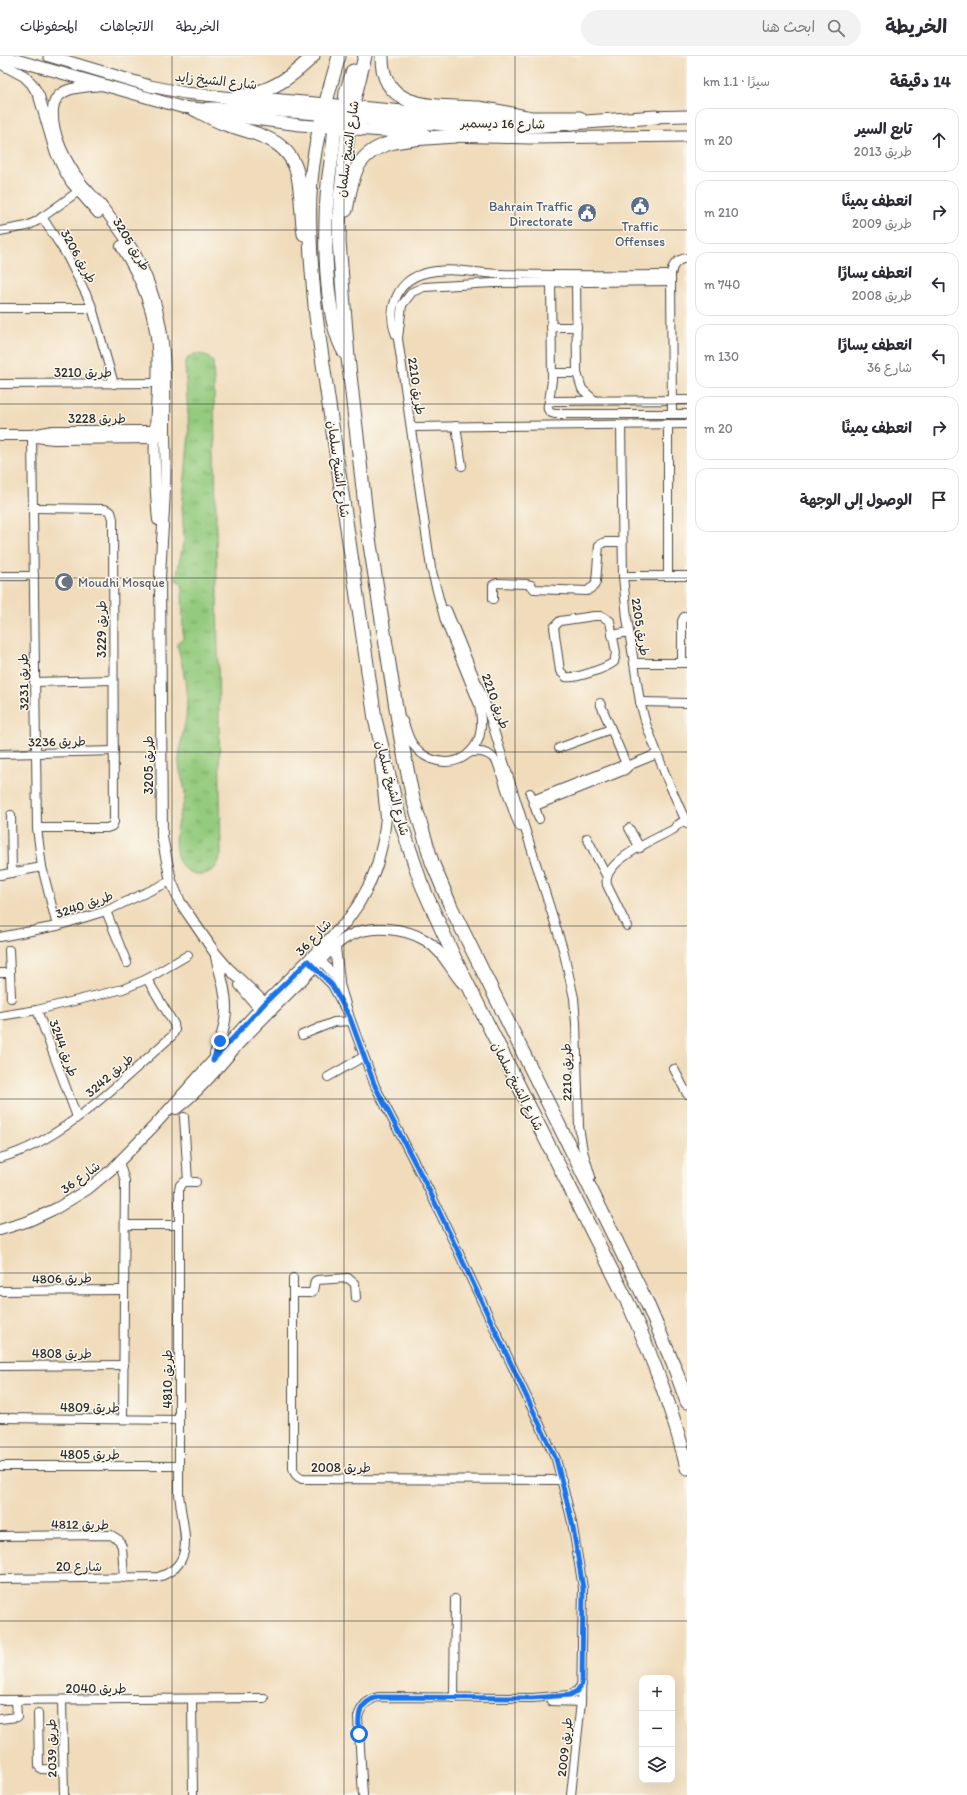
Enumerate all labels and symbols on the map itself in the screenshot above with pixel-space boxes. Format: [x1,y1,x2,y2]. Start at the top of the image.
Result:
street label: شارع الشيخ زايد [174,69,258,94]
street label: شارع الشيخ سلمان [333,100,364,199]
street label: شارع 16 ديسمبر [460,115,545,134]
public building icon: Traffic Offenses [629,195,651,217]
place label: Bahrain Traffic Directorate [489,199,573,229]
public building icon: Bahrain Traffic Directorate [576,202,598,224]
street label: طريق 3205 [109,215,153,274]
place label: Traffic Offenses [615,219,665,249]
street label: طريق 3206 [57,227,99,286]
street label: طريق 2210 [404,356,428,416]
street label: طريق 3210 [54,365,112,381]
street label: طريق 3228 [68,411,126,427]
street label: شارع الشيخ سلمان [322,420,353,519]
mosque icon: Moudhi Mosque [53,571,75,593]
place label: Moudhi Mosque [78,575,165,590]
street label: طريق 2205 [628,597,653,657]
street label: طريق 3229 [94,600,110,658]
street label: طريق 3231 [16,653,32,711]
street label: طريق 2210 [478,671,512,731]
street label: طريق 3236 [28,733,86,751]
street label: طريق 3205 [141,736,157,795]
street label: شارع الشيخ سلمان [371,739,412,838]
street label: طريق 3240 [53,888,115,922]
street label: شارع 36 [292,916,336,960]
street label: طريق 3244 [45,1018,81,1079]
route end [211,1032,229,1050]
street label: شارع الشيخ سلمان [487,1039,546,1134]
street label: طريق 2210 [558,1043,576,1101]
street label: طريق 3242 [82,1050,137,1101]
street label: شارع 36 [58,1158,104,1198]
street label: طريق 4806 [32,1270,92,1288]
street label: طريق 4808 [32,1346,92,1362]
street label: طريق 4810 [160,1349,176,1409]
street label: طريق 4809 [60,1400,120,1416]
street label: طريق 4805 [60,1447,120,1463]
street label: طريق 2008 [311,1460,371,1476]
street label: طريق 4812 [51,1516,109,1534]
street label: شارع 20 [56,1559,102,1576]
street label: طريق 2040 [66,1681,126,1697]
street label: طريق 2009 [554,1716,576,1778]
street label: طريق 2039 [43,1718,61,1778]
route start [350,1725,368,1743]

